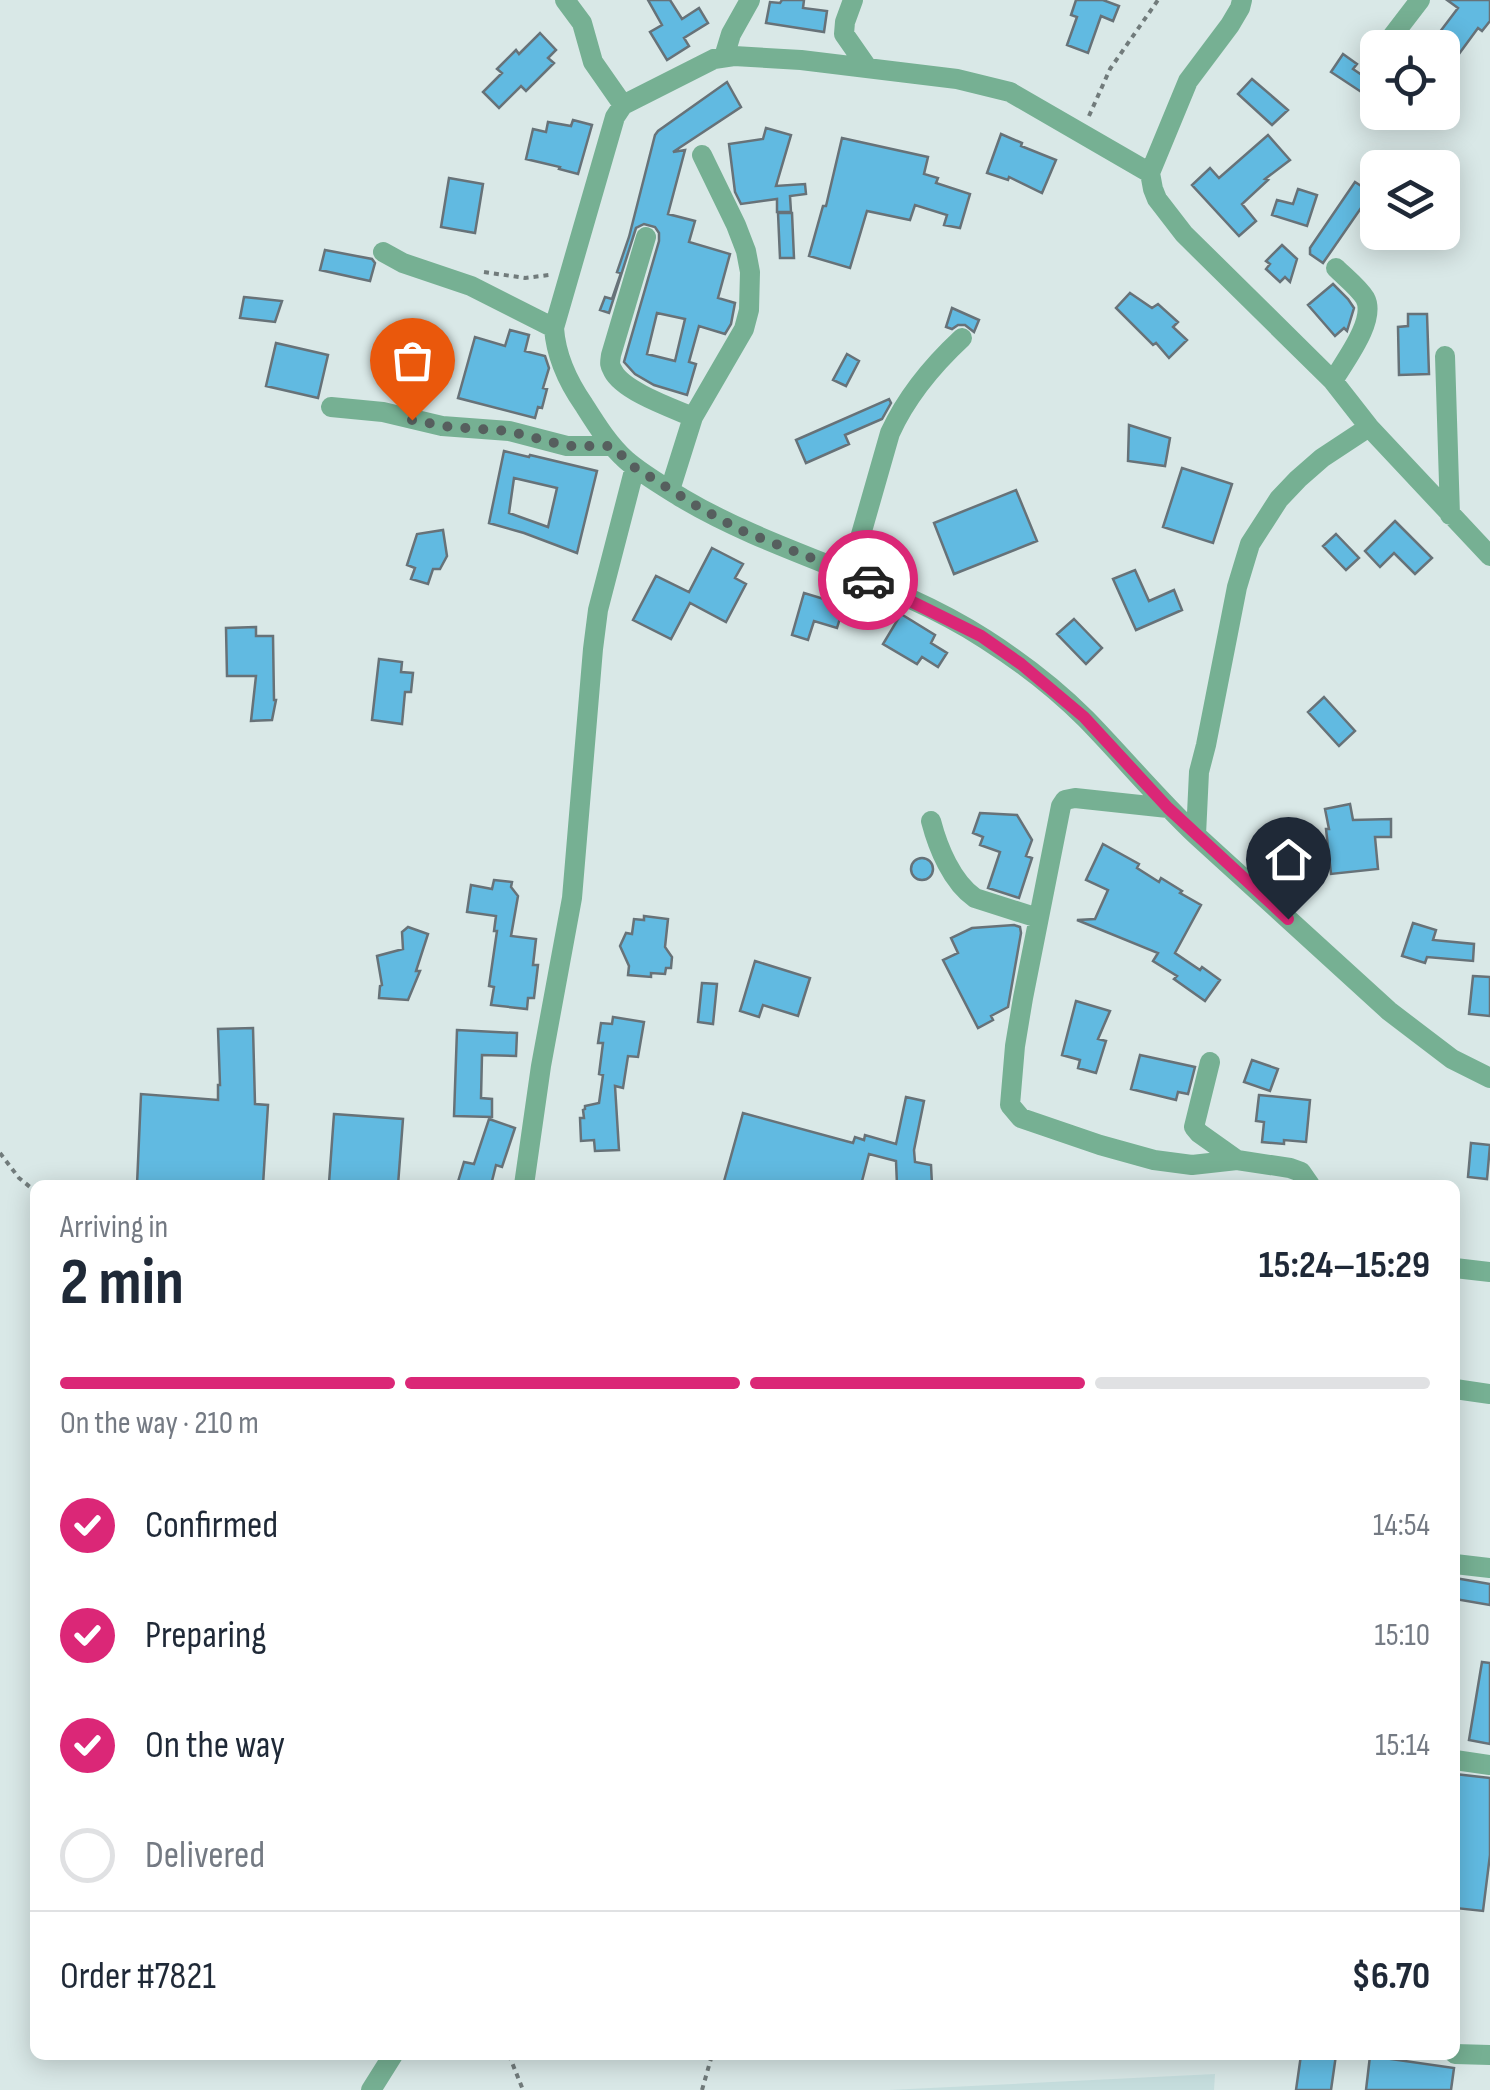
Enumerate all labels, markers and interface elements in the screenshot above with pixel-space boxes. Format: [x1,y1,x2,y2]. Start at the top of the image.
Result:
map controls [1360,30,1460,250]
button: locate [1360,30,1460,130]
button: layers [1360,150,1460,250]
pin [370,318,455,421]
icon: bag [385,333,440,388]
courier [818,530,918,630]
icon: car [841,553,896,608]
pin [1246,817,1331,920]
icon: home [1261,832,1316,887]
text: Arriving in [60,1208,168,1247]
text: 15:24–15:29 [1259,1243,1430,1288]
text: 2 min [60,1245,184,1323]
text: On the way · 210 m [60,1404,259,1443]
icon: check [60,1498,115,1553]
text: Confirmed [145,1503,278,1548]
text: 14:54 [1373,1506,1430,1545]
icon: check [60,1608,115,1663]
text: Preparing [145,1613,266,1658]
text: 15:10 [1374,1616,1430,1655]
icon: check [60,1718,115,1773]
text: On the way [145,1723,285,1768]
text: 15:14 [1375,1726,1430,1765]
text: Delivered [145,1833,265,1878]
text: Order #7821 [60,1954,216,1999]
text: $6.70 [1352,1954,1430,1999]

